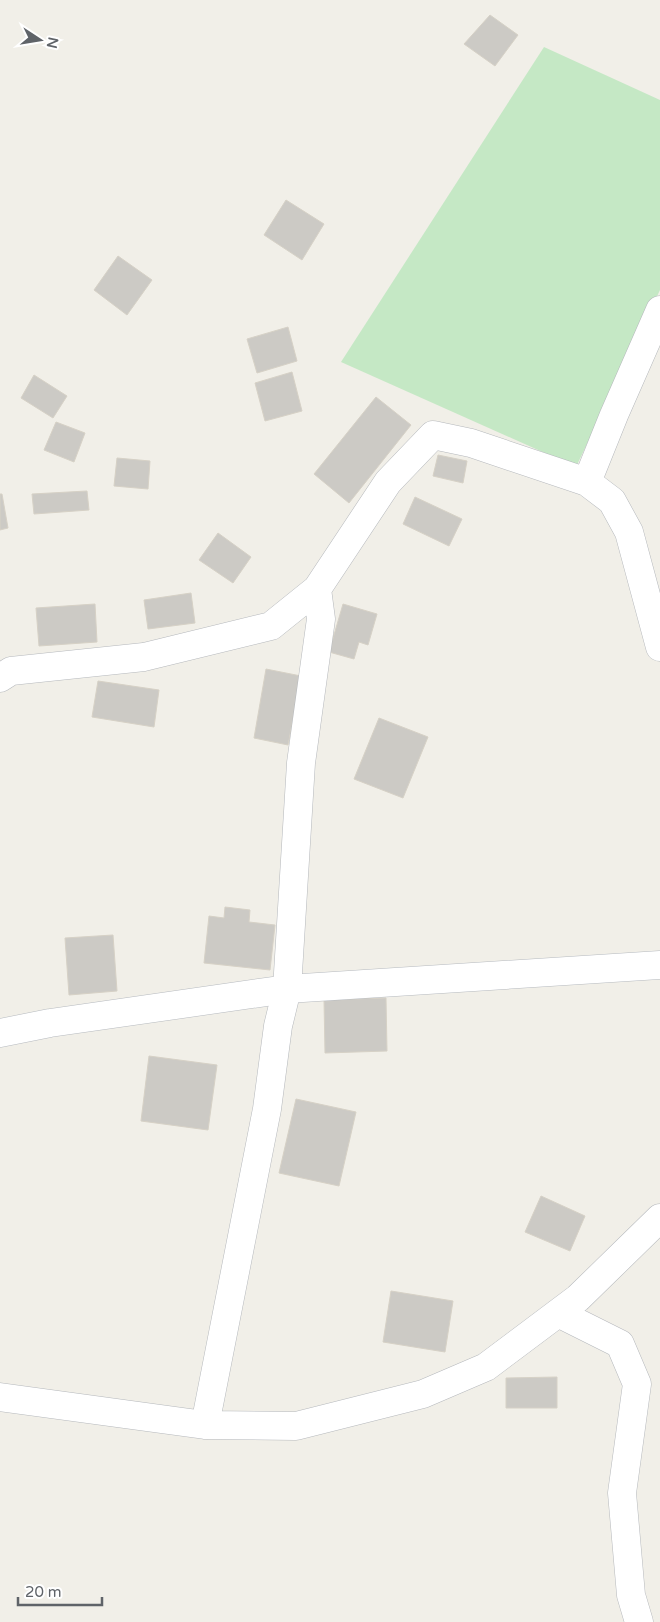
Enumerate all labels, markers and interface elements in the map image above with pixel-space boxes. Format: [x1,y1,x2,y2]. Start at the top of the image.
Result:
north arrow [15,15,65,65]
text: N [43,35,62,50]
scale bar [18,1574,101,1606]
text: 20 m [25,1583,62,1601]

